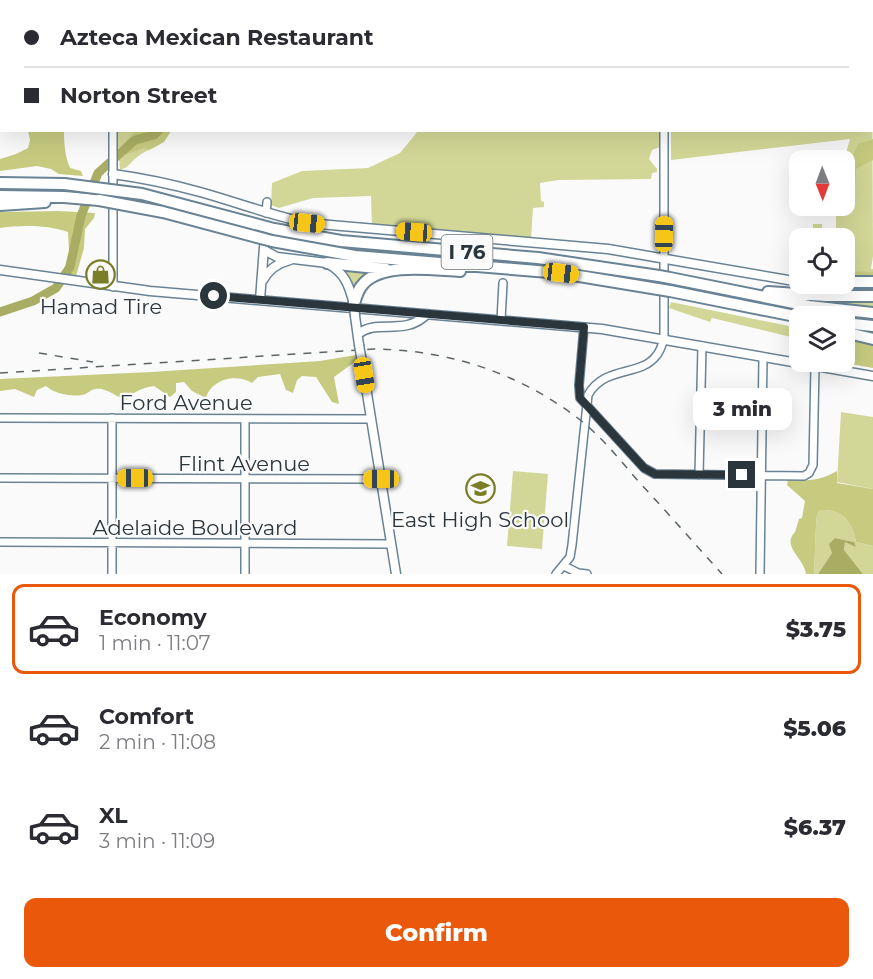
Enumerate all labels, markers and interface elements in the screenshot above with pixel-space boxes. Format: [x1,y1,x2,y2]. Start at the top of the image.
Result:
text: Azteca Mexican Restaurant [60,24,374,51]
text: Norton Street [60,82,217,109]
north arrow [789,150,855,216]
map controls [789,150,855,372]
car [288,212,326,234]
car [655,216,673,252]
car [395,222,433,242]
button: locate [789,228,855,294]
road number: I 76 [442,235,492,269]
shop icon: Hamad Tire [85,259,117,291]
car [542,262,580,284]
route start [200,282,227,309]
place label: Hamad Tire [40,294,162,319]
button: layers [789,306,855,372]
car [352,356,376,394]
callout: 3 min [692,388,792,430]
street label: Ford Avenue [119,390,253,415]
text: 3 min [713,397,772,421]
street label: Flint Avenue [178,451,310,476]
route end [728,461,755,488]
car [117,469,153,487]
car [363,470,399,488]
school or university icon: East High School [464,472,496,504]
place label: East High School [391,507,569,532]
street label: Adelaide Boulevard [93,515,297,540]
icon: car [27,602,81,656]
text: Economy [99,604,207,631]
text: $3.75 [786,616,846,643]
text: 1 min · 11:07 [99,631,211,655]
icon: car [27,701,81,755]
text: Comfort [99,703,194,730]
text: $5.06 [783,715,846,742]
text: 2 min · 11:08 [99,730,216,754]
icon: car [27,800,81,854]
text: XL [99,802,128,829]
text: $6.37 [784,814,846,841]
text: 3 min · 11:09 [99,829,215,853]
button: Confirm [24,898,849,967]

